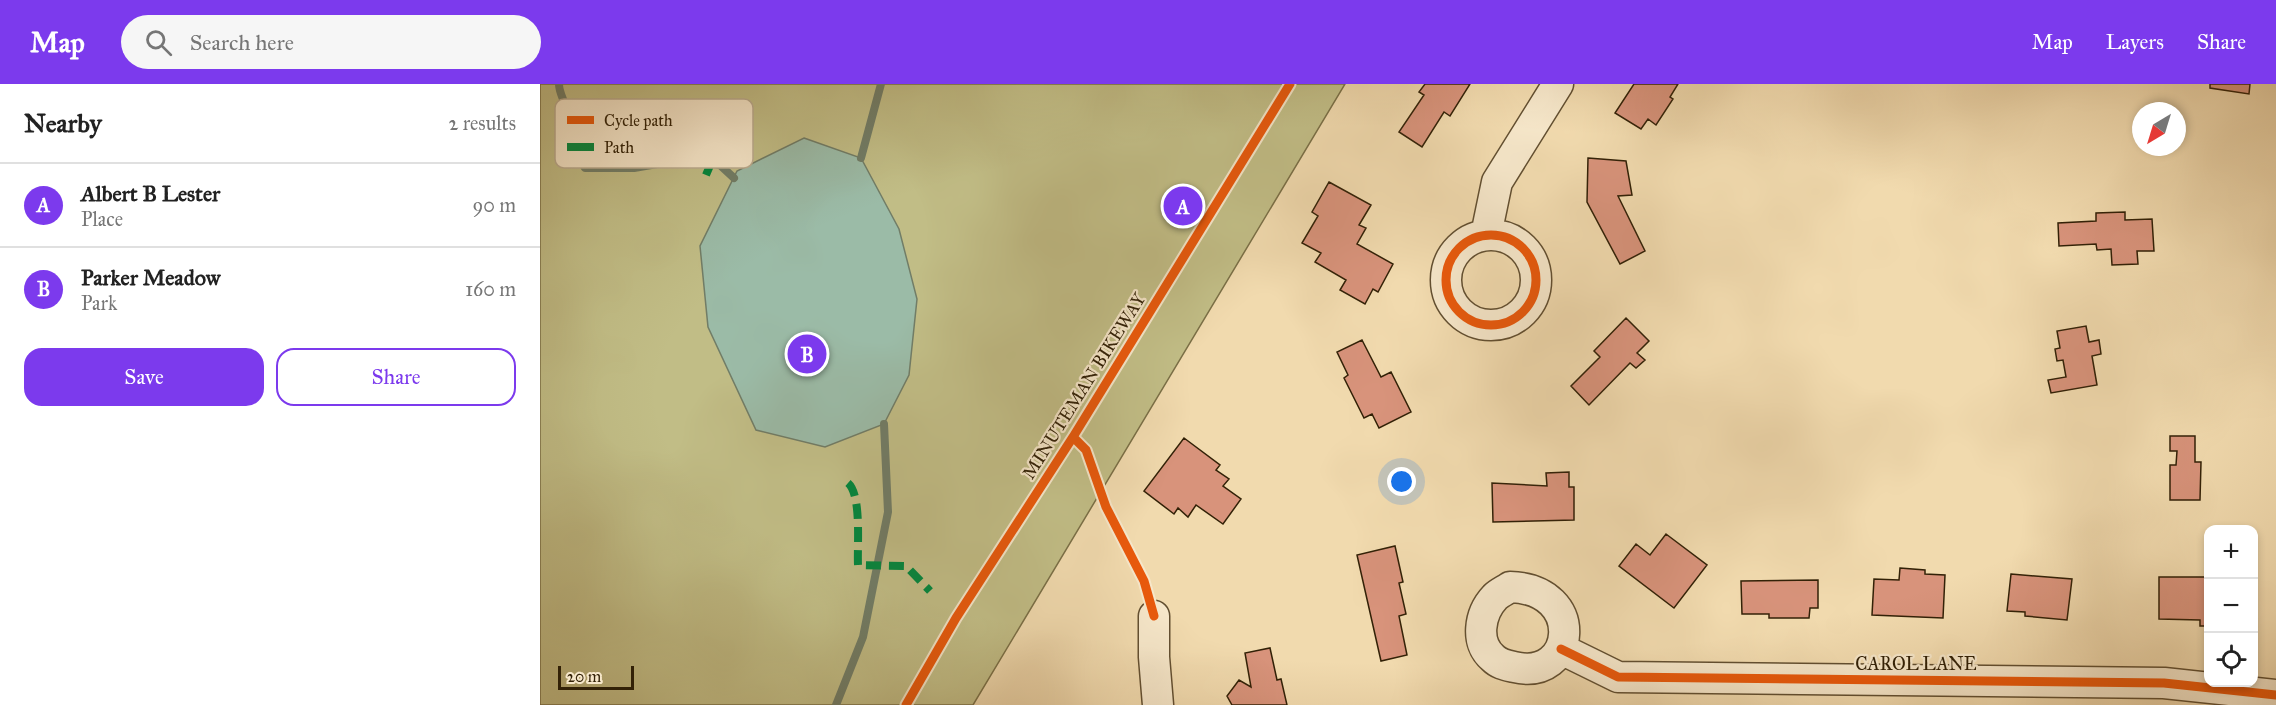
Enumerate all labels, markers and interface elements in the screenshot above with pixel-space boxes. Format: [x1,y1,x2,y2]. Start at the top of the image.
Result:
search box [121,15,541,69]
text: Map [30,25,85,60]
icon: search [142,26,175,59]
text: Search here [190,29,294,56]
text: Map [2032,29,2073,55]
text: Layers [2106,29,2164,55]
text: Share [2197,29,2246,55]
legend [555,99,753,168]
north arrow [2132,102,2186,156]
text: Nearby [24,107,102,139]
text: 2 results [448,111,516,135]
text: Cycle path [604,111,673,130]
text: Path [604,138,634,157]
text: Albert B Lester [81,180,220,207]
pin: A [1164,184,1202,228]
text: A [37,193,50,217]
text: 90 m [473,193,516,217]
text: Place [81,207,123,231]
text: Parker Meadow [81,264,220,291]
text: B [37,277,50,301]
text: 160 m [465,277,516,301]
street label: MINUTEMAN BIKEWAY [1018,288,1151,483]
text: Park [81,291,117,315]
pin: B [788,332,826,376]
button: Save [24,348,264,406]
button: Share [276,348,516,406]
your location [1387,467,1416,496]
map controls [2204,525,2258,687]
button: + [2204,525,2258,579]
button: − [2204,579,2258,633]
button: locate [2204,633,2258,687]
street label: CAROL LANE [1855,653,1977,675]
scale bar [558,663,634,690]
text: 20 m [567,667,601,686]

